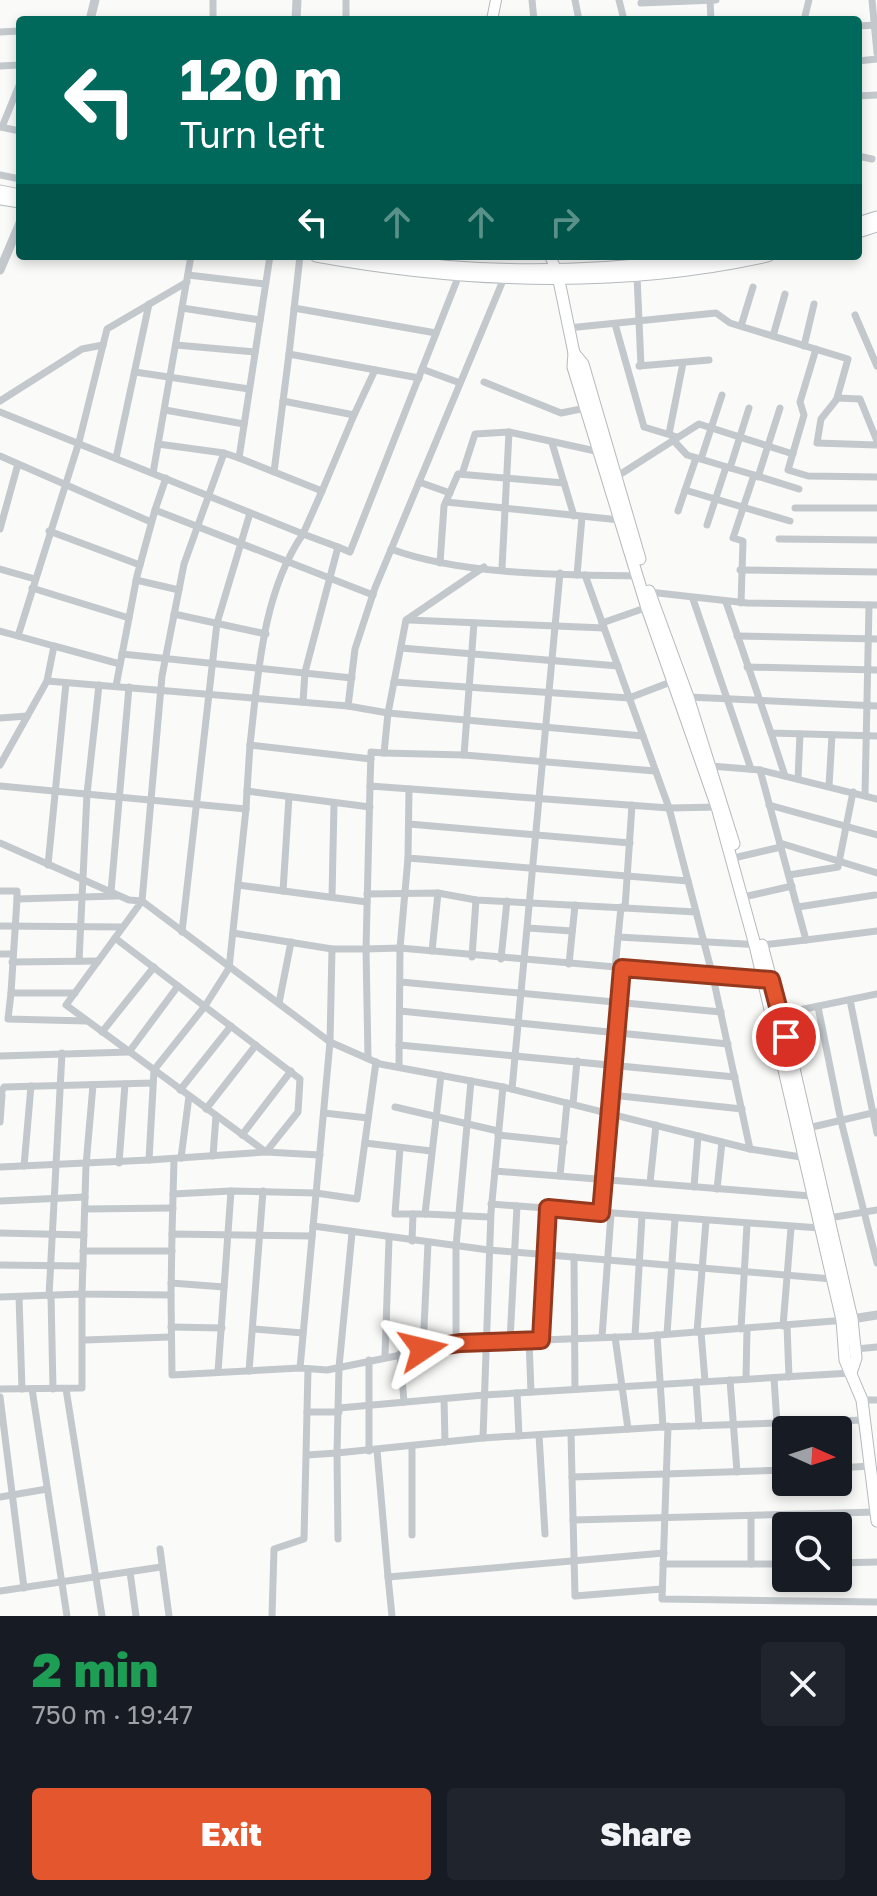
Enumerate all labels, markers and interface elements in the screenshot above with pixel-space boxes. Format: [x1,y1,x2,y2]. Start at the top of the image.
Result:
text: 120 m [180,45,342,112]
icon: left [48,48,152,152]
text: Turn left [180,113,326,156]
icon: left [291,200,335,244]
icon: ahead [375,200,419,244]
icon: ahead [459,200,503,244]
icon: right [543,200,587,244]
pin [752,1003,820,1071]
icon: arrive [764,1015,808,1059]
position arrow [381,1307,465,1391]
north arrow [772,1416,852,1496]
map controls [772,1416,852,1592]
button: search [772,1512,852,1592]
text: 2 min [32,1640,158,1698]
button: close [761,1642,845,1726]
text: 750 m · 19:47 [32,1699,193,1730]
button: Exit [32,1788,431,1880]
button: Share [447,1788,845,1880]

